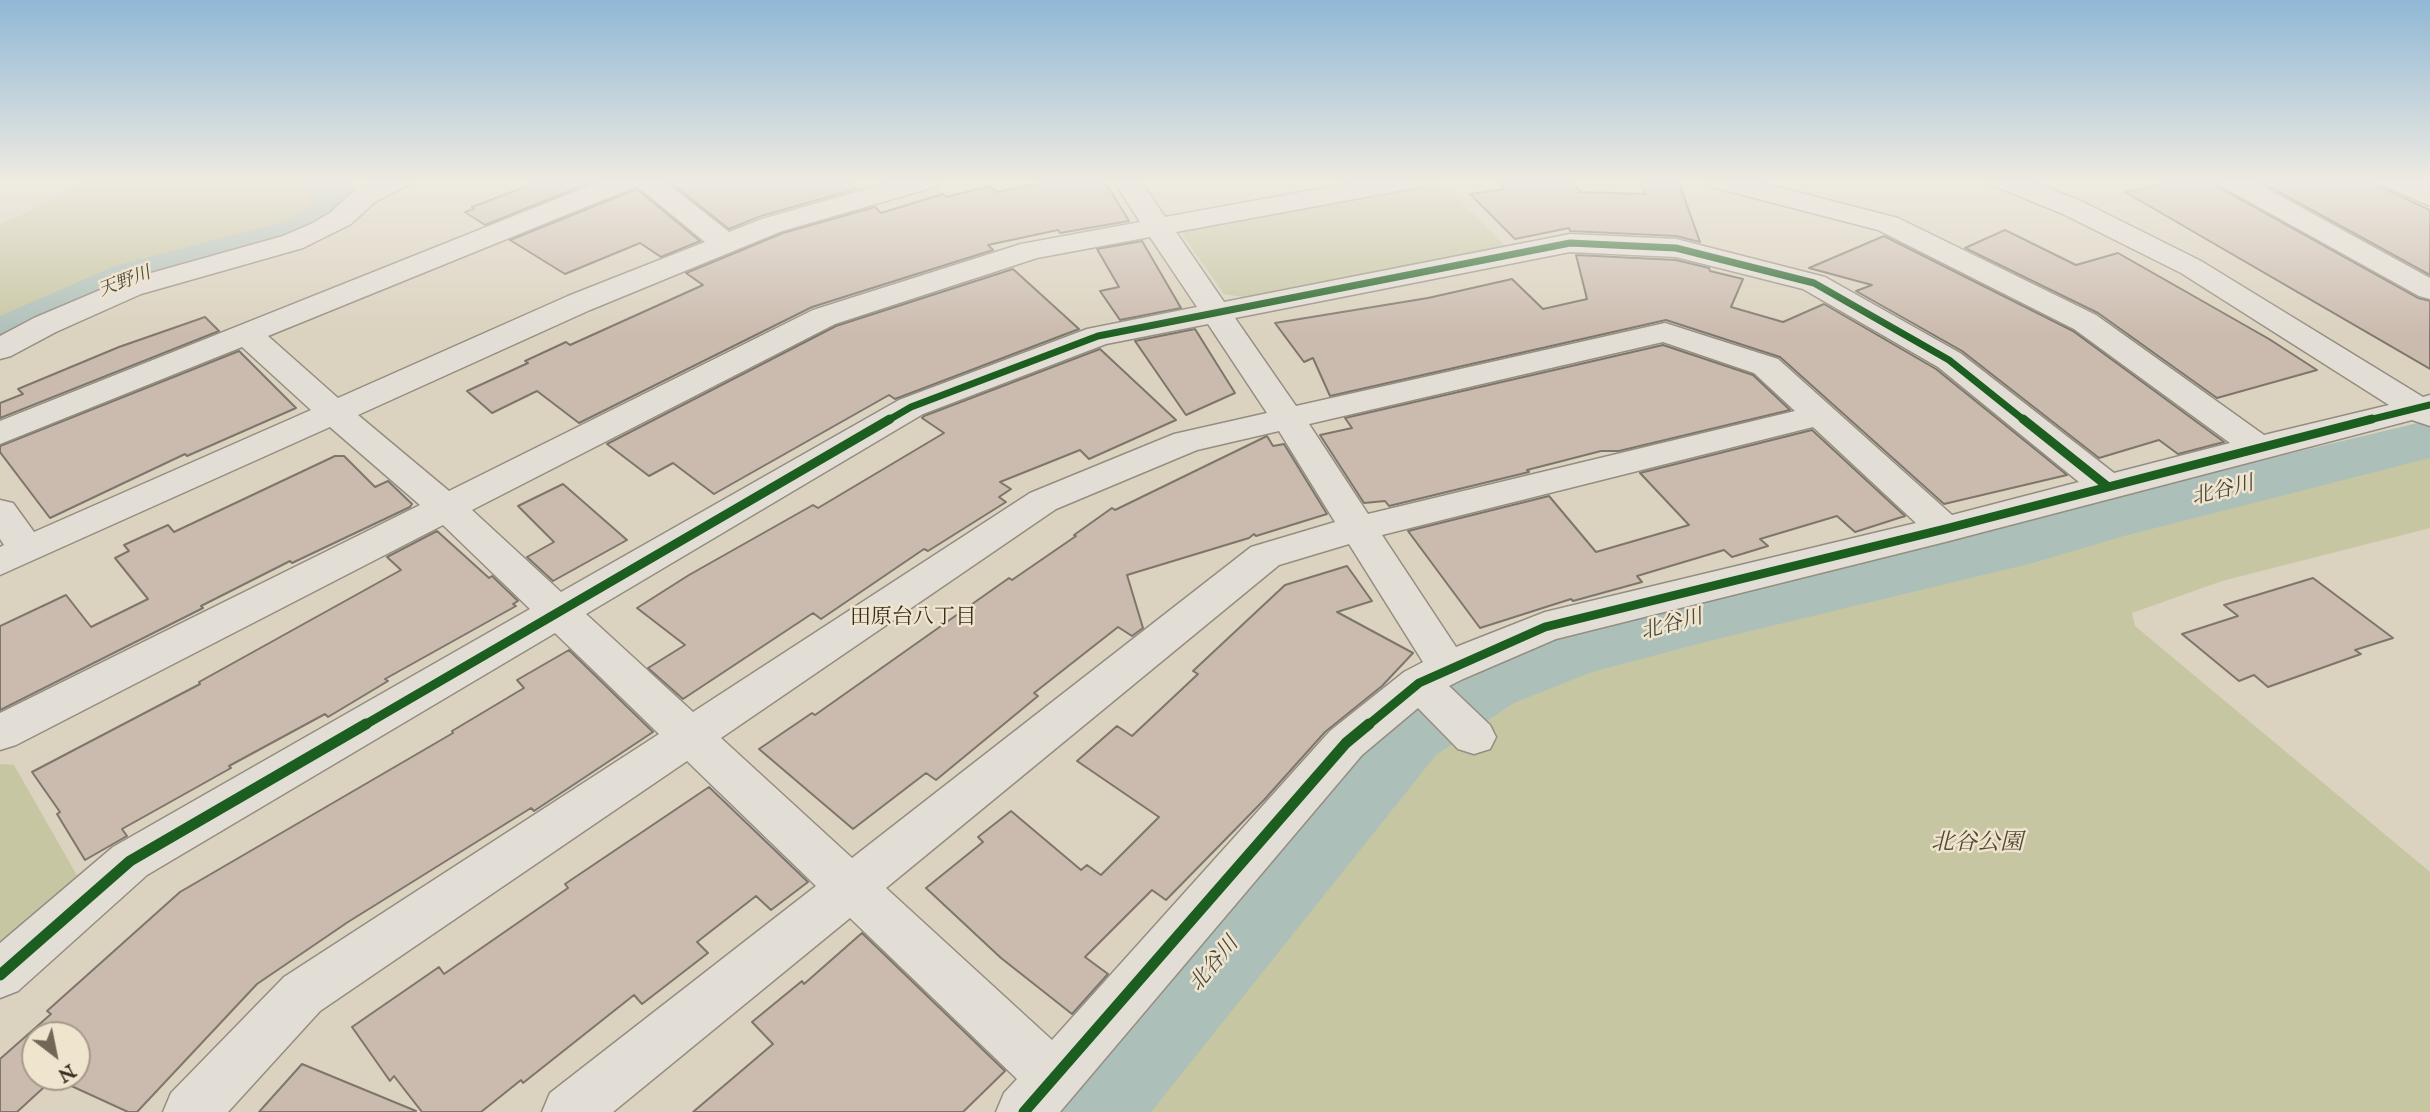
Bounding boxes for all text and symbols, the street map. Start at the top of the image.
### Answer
water label: 天野川 [96,263,154,303]
water label: 北谷川 [2189,472,2257,512]
district label: 田原台八丁目 [850,606,976,632]
water label: 北谷川 [1638,606,1706,646]
park label: 北谷公園 [1931,830,2023,858]
water label: 北谷川 [1185,933,1245,997]
north arrow [21,1021,91,1091]
text: N [53,1058,79,1087]

